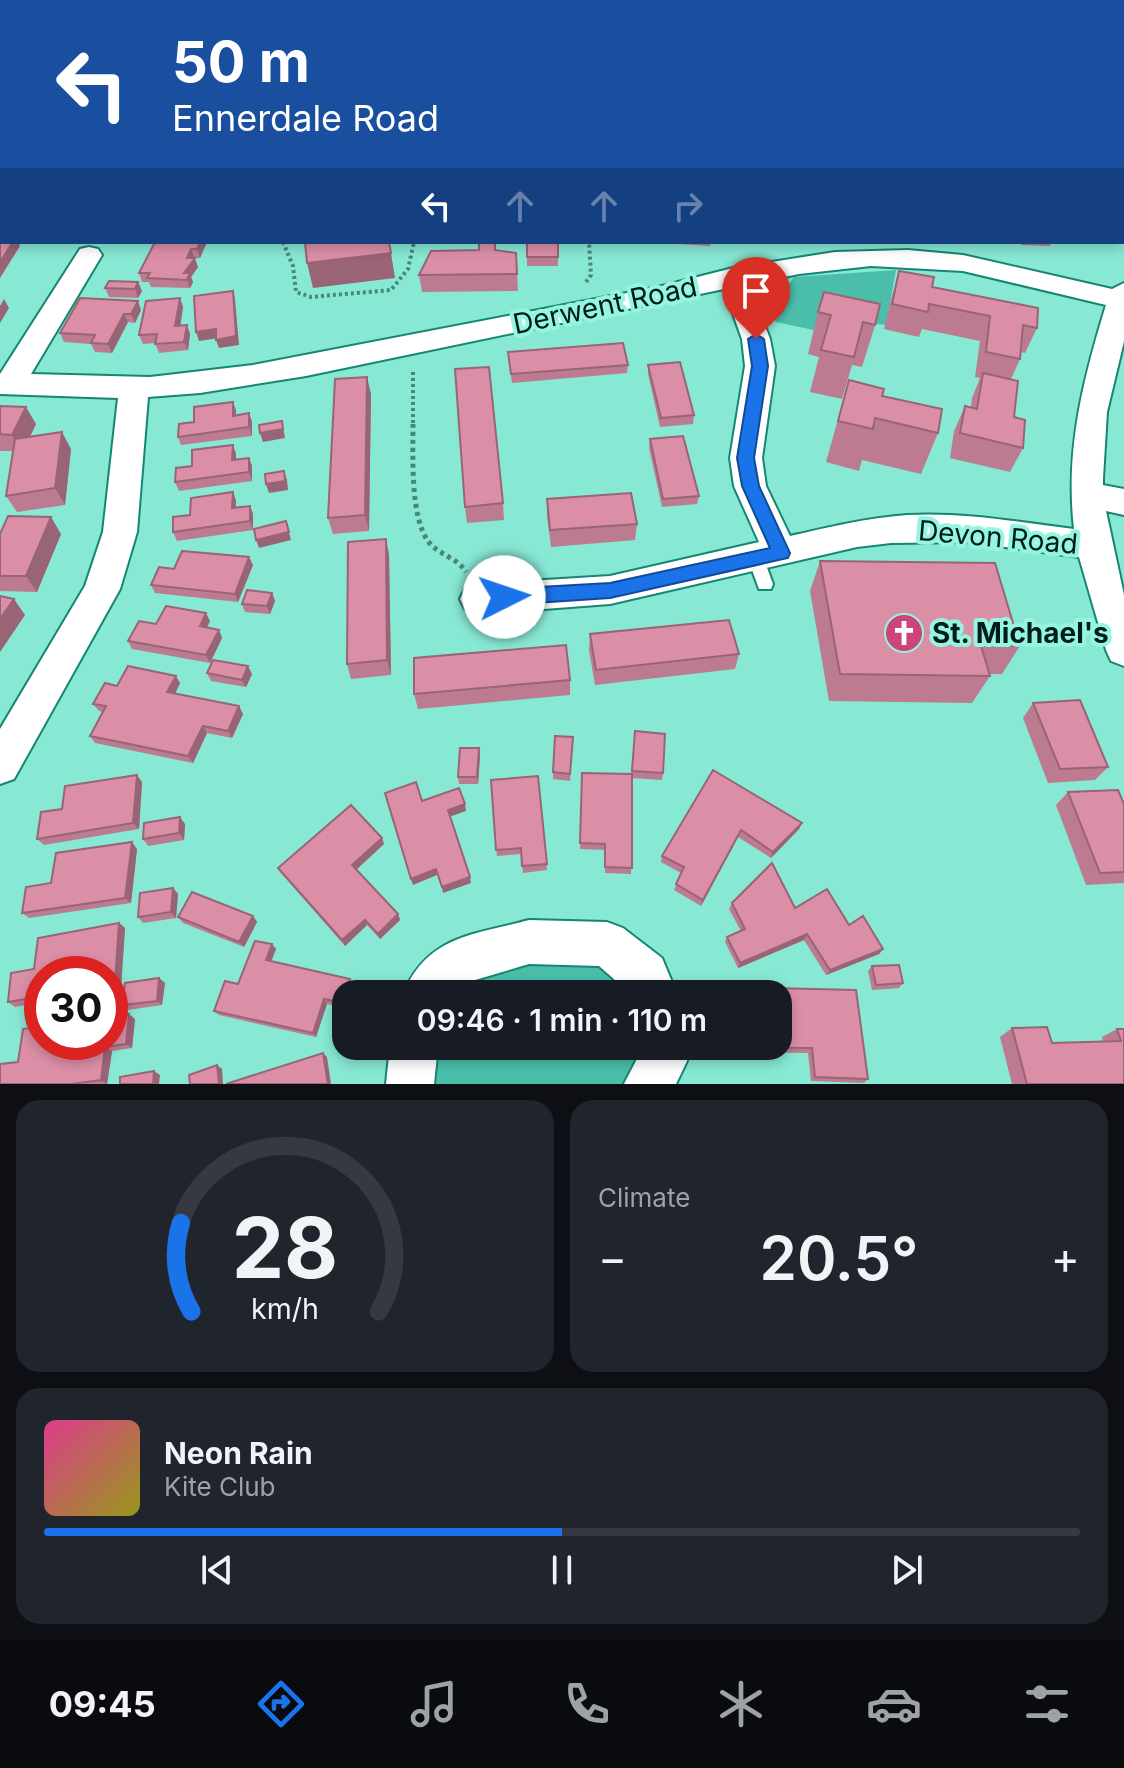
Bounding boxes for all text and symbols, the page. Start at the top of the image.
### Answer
text: 50 m [172,28,310,96]
icon: left [40,32,144,136]
text: Ennerdale Road [172,96,439,140]
icon: left [414,184,458,228]
icon: ahead [498,184,542,228]
icon: ahead [582,184,626,228]
icon: right [666,184,710,228]
pin [722,257,790,339]
street label: Derwent Road [510,269,700,341]
icon: arrive [734,269,778,313]
street label: Devon Road [917,513,1079,561]
position arrow [462,555,546,639]
church icon: St. Michael's [883,612,925,654]
place label: St. Michael's [932,616,1109,650]
speed limit sign: 30 [24,956,128,1060]
text: 09:46 · 1 min · 110 m [417,1002,707,1038]
text: Climate [598,1182,690,1213]
text: 28 [232,1197,338,1298]
text: 20.5° [760,1222,918,1294]
text: − [598,1231,627,1285]
text: + [1051,1231,1080,1285]
text: km/h [251,1291,319,1326]
text: Neon Rain [164,1435,313,1471]
text: Kite Club [164,1471,275,1502]
icon: previous [195,1548,239,1592]
icon: pause [540,1548,584,1592]
icon: next [885,1548,929,1592]
icon: directions [253,1676,309,1732]
icon: music [406,1676,462,1732]
icon: phone [559,1676,615,1732]
icon: climate [713,1676,769,1732]
icon: car [866,1676,922,1732]
icon: filters [1019,1676,1075,1732]
text: 09:45 [49,1682,156,1726]

